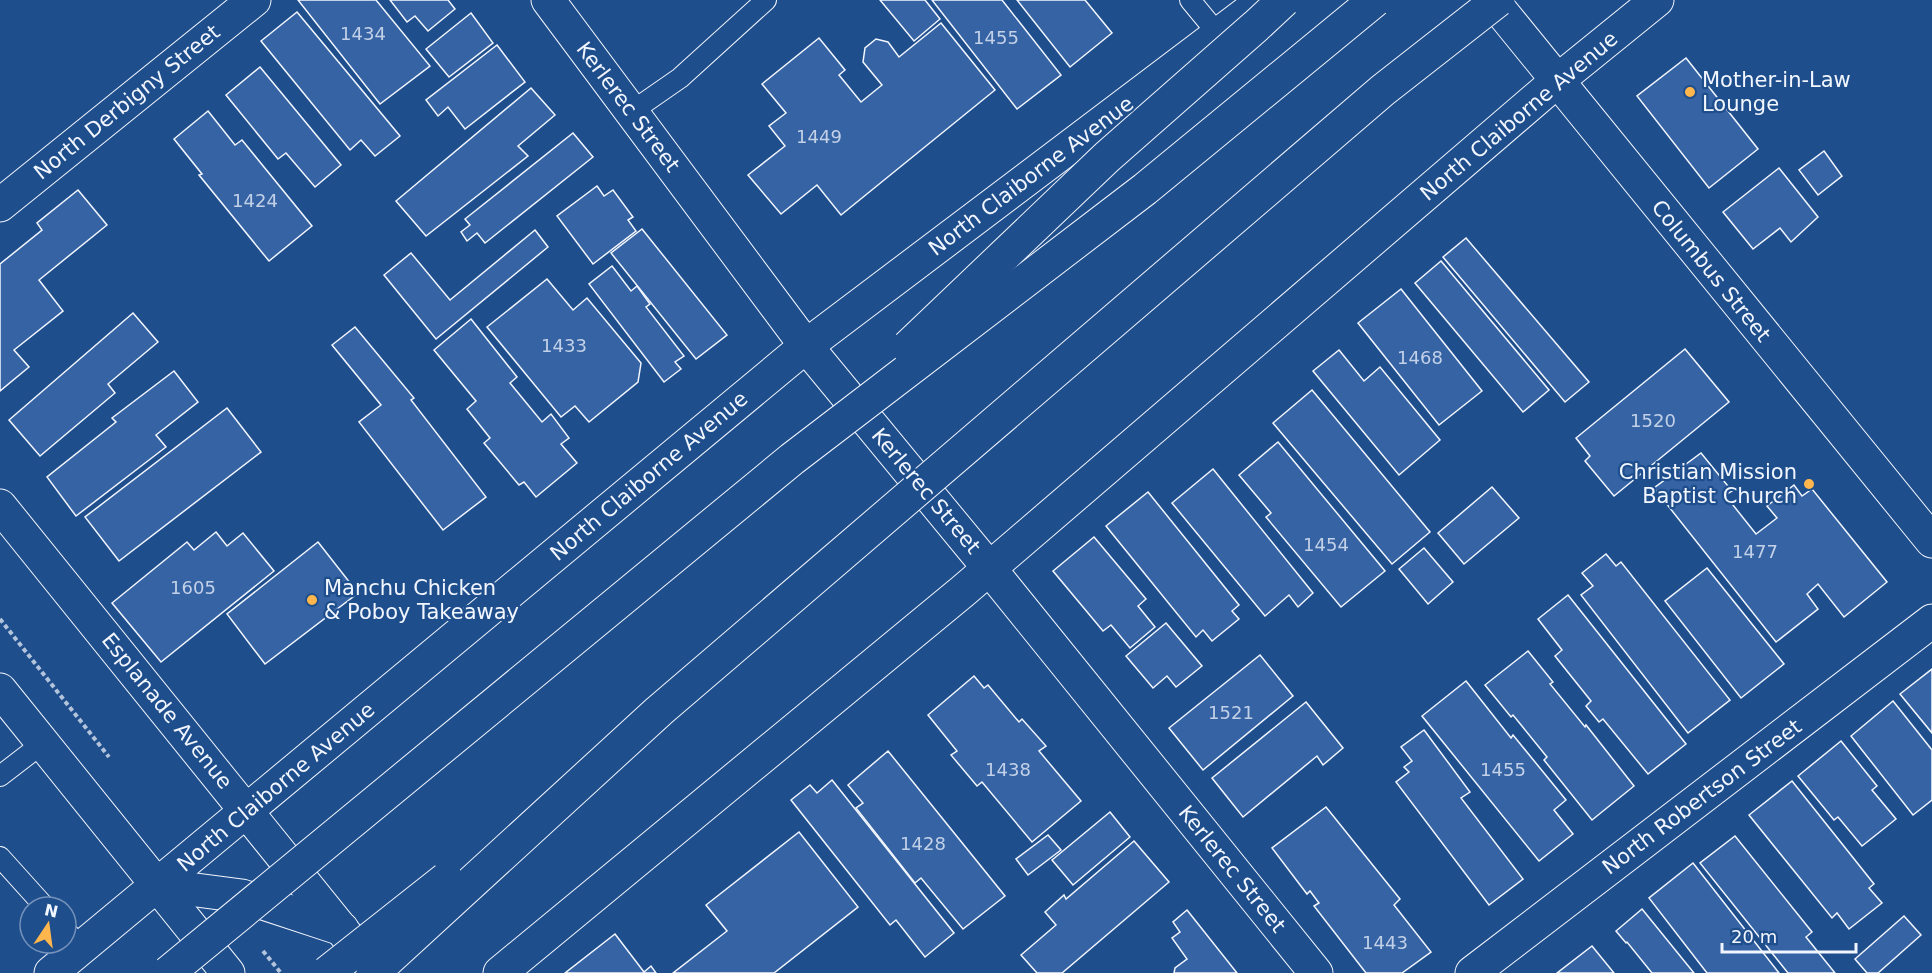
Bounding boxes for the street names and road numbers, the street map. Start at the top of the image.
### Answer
street label: North Derbigny Street [29,20,225,184]
street label: North Claiborne Avenue [1416,26,1622,206]
street label: Kerlerec Street [571,37,685,177]
street label: North Claiborne Avenue [924,91,1138,261]
street label: Columbus Street [1647,195,1775,347]
street label: North Claiborne Avenue [546,386,752,566]
street label: Kerlerec Street [867,423,985,559]
street label: Esplanade Avenue [97,628,237,794]
street label: North Claiborne Avenue [173,697,379,877]
street label: North Robertson Street [1598,714,1806,880]
street label: Kerlerec Street [1174,801,1290,937]

